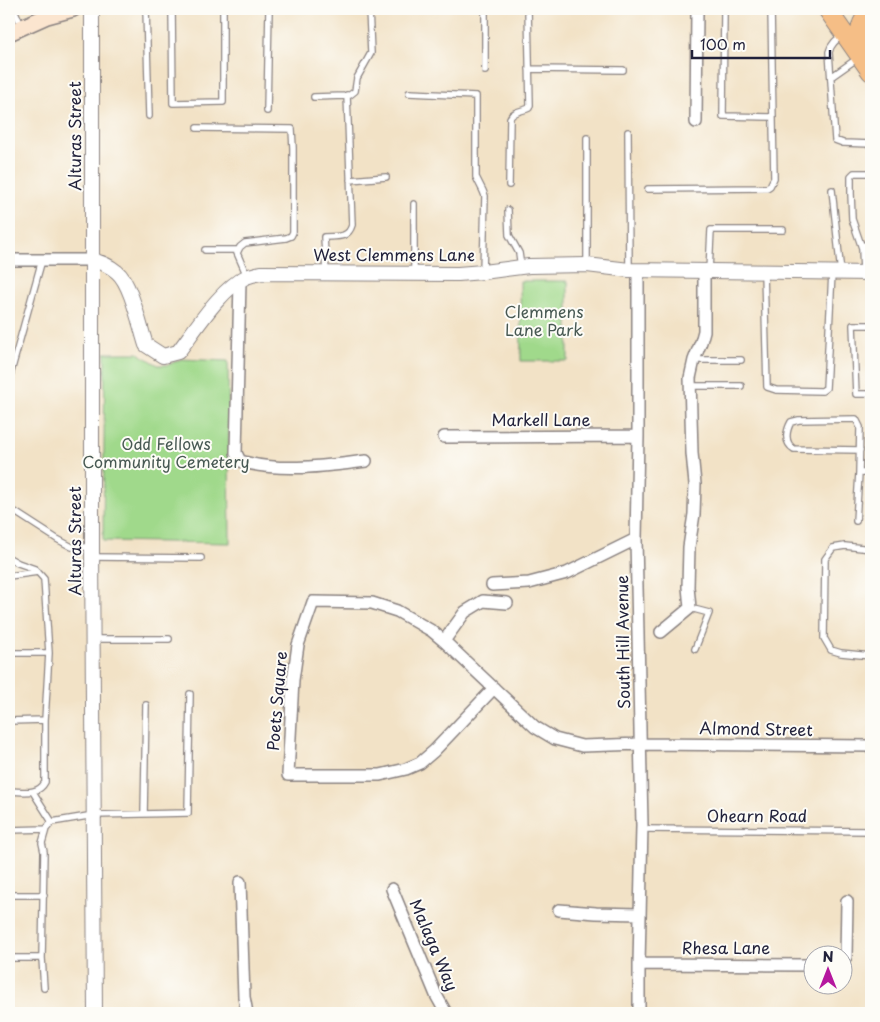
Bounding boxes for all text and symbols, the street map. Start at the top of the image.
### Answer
scale bar [692,28,830,60]
text: 100 m [700,32,746,55]
street label: Alturas Street [62,81,86,191]
street label: West Clemmens Lane [313,242,475,266]
park label: Clemmens Lane Park [505,299,583,341]
street label: Markell Lane [492,407,590,431]
park label: Odd Fellows Community Cemetery [82,431,250,473]
street label: Alturas Street [62,486,86,596]
street label: South Hill Avenue [609,575,635,709]
street label: Poets Square [260,650,292,752]
street label: Almond Street [699,715,813,741]
street label: Ohearn Road [707,803,807,827]
street label: Malaga Way [405,895,465,994]
street label: Rhesa Lane [682,935,770,959]
north arrow [802,944,852,994]
text: N [822,946,834,967]

